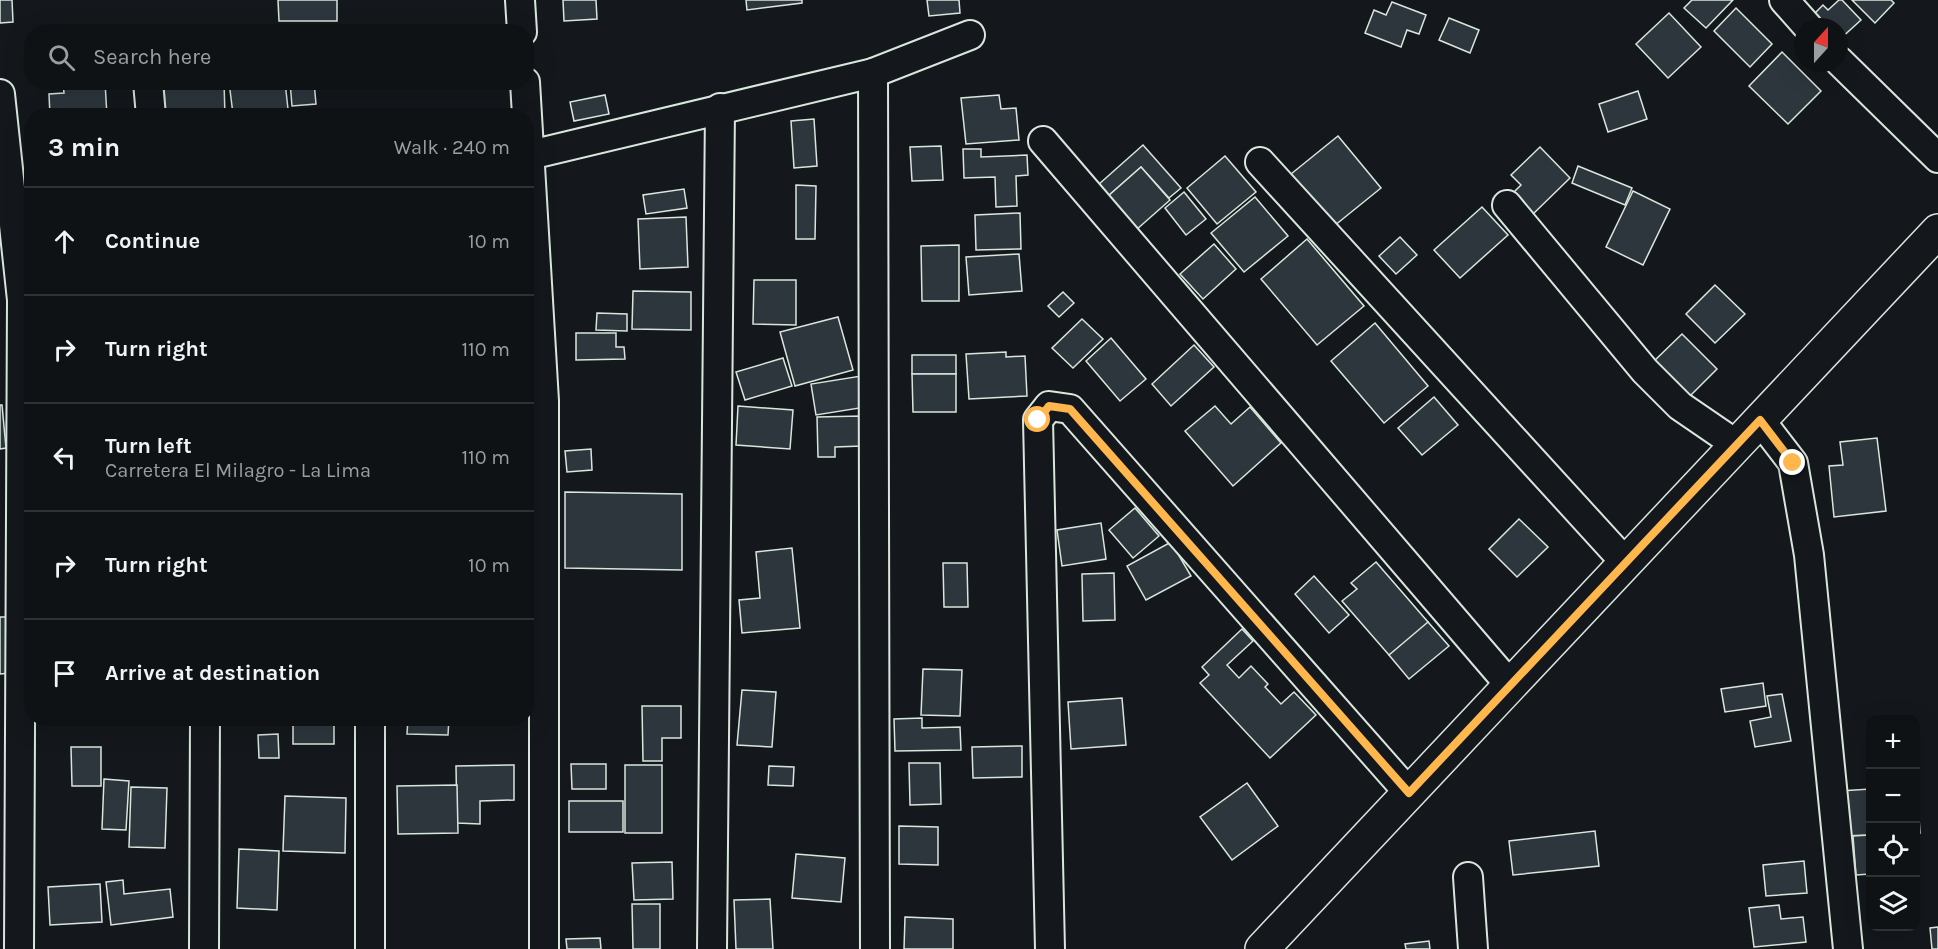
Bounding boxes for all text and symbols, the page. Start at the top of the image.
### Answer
north arrow [1794,18,1848,72]
search box [24,24,534,90]
icon: search [45,41,78,74]
text: Search here [93,44,211,70]
text: 3 min [48,132,120,163]
text: Walk · 240 m [394,136,510,159]
icon: ahead [48,225,81,258]
text: Continue [105,228,200,254]
text: 10 m [468,230,510,253]
icon: right [48,333,81,366]
text: Turn right [105,336,208,362]
text: 110 m [461,338,510,361]
route start [1024,406,1050,432]
text: Turn left [105,433,192,459]
icon: left [48,441,81,474]
text: 110 m [461,446,510,469]
route end [1779,449,1805,475]
text: Carretera El Milagro - La Lima [105,459,371,482]
icon: right [48,549,81,582]
text: Turn right [105,552,208,578]
text: 10 m [468,554,510,577]
icon: arrive [48,657,81,690]
text: Arrive at destination [105,660,320,686]
map controls [1866,715,1920,931]
button: + [1866,715,1920,769]
button: − [1866,769,1920,823]
button: locate [1866,823,1920,877]
button: layers [1866,877,1920,931]

